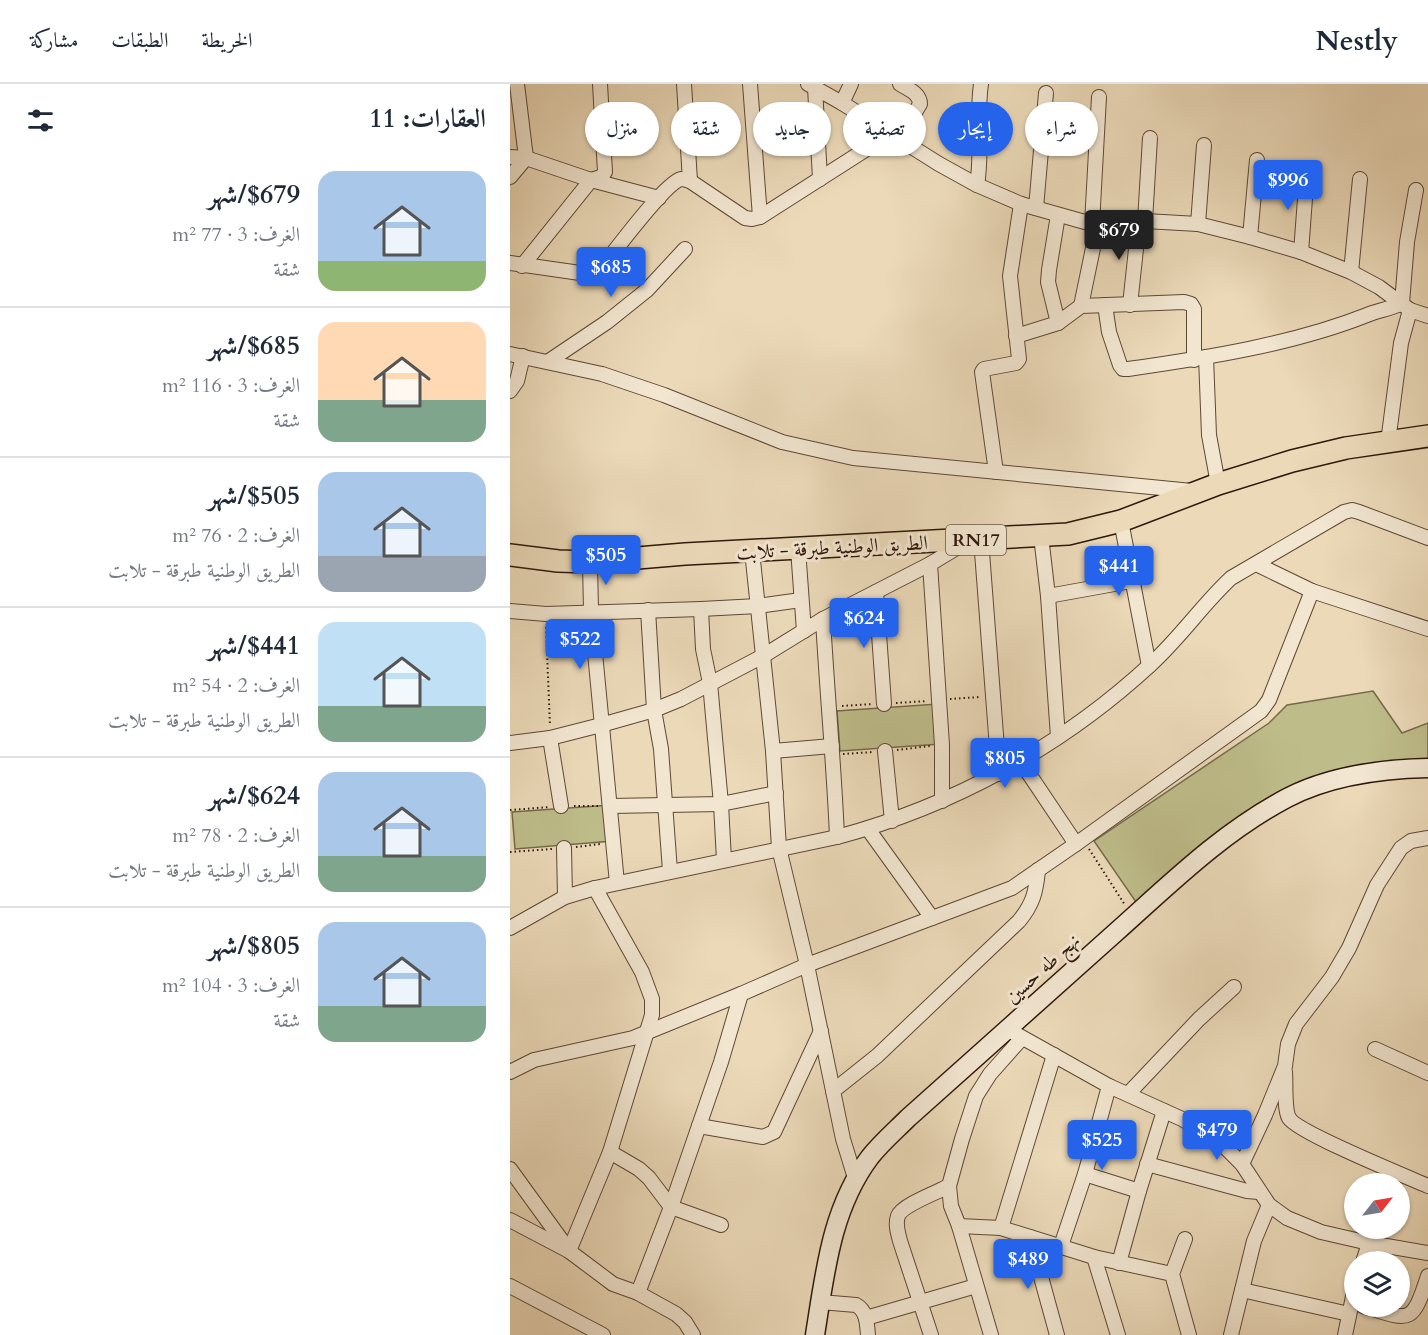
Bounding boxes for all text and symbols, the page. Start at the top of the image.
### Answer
text: Nestly [1316,22,1398,60]
text: مشاركة [30,26,78,55]
text: الطبقات [111,26,168,55]
text: الخريطة [201,26,253,55]
text: العقارات: 11 [369,101,486,136]
chip: منزل [585,102,659,156]
chip: شقة [671,102,741,156]
chip: جديد [753,102,831,156]
chip: تصفية [843,102,926,156]
chip: إيجار [938,102,1013,156]
chip: شراء [1025,102,1098,156]
icon: filters [24,104,57,137]
pin: $996 [1252,160,1324,211]
text: $996 [1268,166,1308,193]
text: $679/شهر [208,177,300,212]
icon: home [366,195,438,267]
pin: $679 [1083,210,1155,261]
text: $679 [1099,216,1139,243]
text: الغرف: 3 · 77 m² [172,221,300,248]
pin: $685 [575,247,647,298]
text: $685 [591,253,631,280]
text: شقة [274,256,300,283]
text: $685/شهر [208,328,300,363]
icon: home [366,346,438,418]
text: الغرف: 3 · 116 m² [162,372,300,399]
text: شقة [274,407,300,434]
text: $505/شهر [208,478,300,513]
icon: home [366,496,438,568]
text: الغرف: 2 · 76 m² [172,522,300,549]
road number: RN17 [946,525,1006,555]
street label: الطريق الوطنية طبرقة - تلابت [736,529,928,566]
pin: $505 [570,535,642,586]
text: $505 [586,541,626,568]
pin: $441 [1083,546,1155,597]
text: $441 [1099,552,1139,579]
text: الطريق الوطنية طبرقة - تلابت [108,557,300,584]
pin: $624 [828,598,900,649]
text: $624 [844,604,884,631]
pin: $522 [544,619,616,670]
text: $522 [560,625,600,652]
text: $441/شهر [208,628,300,663]
icon: home [366,646,438,718]
text: الغرف: 2 · 54 m² [172,672,300,699]
text: الطريق الوطنية طبرقة - تلابت [108,707,300,734]
pin: $805 [969,738,1041,789]
text: $805 [985,744,1025,771]
text: $624/شهر [208,778,300,813]
icon: home [366,796,438,868]
text: الغرف: 2 · 78 m² [172,822,300,849]
text: الطريق الوطنية طبرقة - تلابت [108,857,300,884]
street label: نهج طه حسين [999,927,1089,1012]
text: $805/شهر [208,928,300,963]
icon: home [366,946,438,1018]
text: الغرف: 3 · 104 m² [162,972,300,999]
text: شقة [274,1007,300,1034]
pin: $479 [1181,1110,1253,1161]
text: $479 [1197,1116,1237,1143]
pin: $525 [1066,1120,1138,1171]
text: $525 [1082,1126,1122,1153]
north arrow [1344,1173,1410,1239]
map controls [1344,1173,1410,1317]
pin: $489 [992,1239,1064,1290]
text: $489 [1008,1245,1048,1272]
button: layers [1344,1251,1410,1317]

